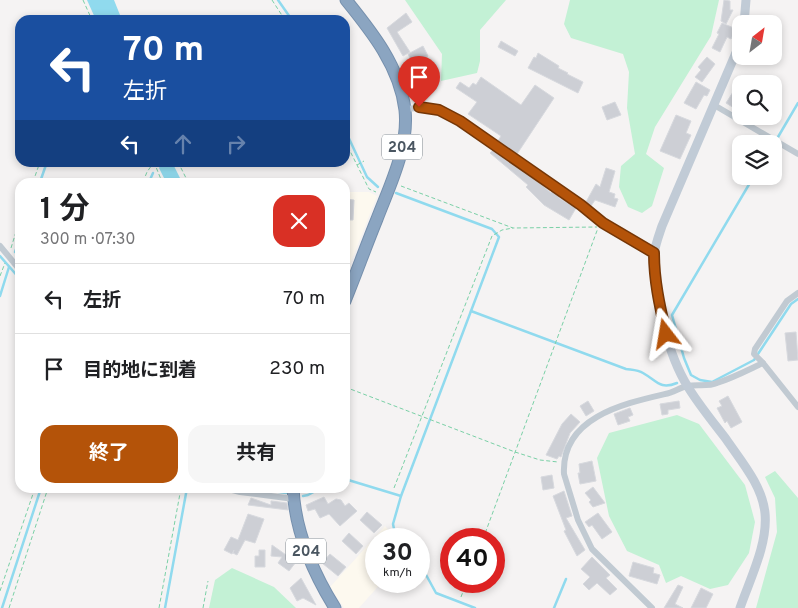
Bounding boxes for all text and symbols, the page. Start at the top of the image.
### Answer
north arrow [732,15,782,65]
map controls [732,15,782,185]
text: 70 m [123,29,204,73]
icon: left [40,35,105,100]
pin [398,56,440,107]
icon: arrive [405,63,433,91]
button: search [732,75,782,125]
text: 左折 [123,79,167,106]
icon: left [116,130,144,158]
icon: ahead [169,130,197,158]
icon: right [222,130,250,158]
road number: 204 [382,134,422,160]
button: layers [732,135,782,185]
text: 1 分 [40,192,90,229]
button: close [273,195,325,247]
text: 300 m · 07:30 [40,230,136,250]
icon: left [40,285,68,313]
text: 70 m [283,287,325,311]
text: 左折 [83,289,121,313]
position arrow [639,307,691,359]
icon: arrive [40,355,68,383]
text: 230 m [269,357,325,381]
text: 目的地に到着 [83,359,197,383]
button: 終了 [40,425,178,483]
button: 共有 [188,425,325,483]
speed limit sign: 40 [440,528,505,593]
road number: 204 [286,538,326,564]
text: 30 [382,538,413,570]
text: km/h [383,565,412,581]

